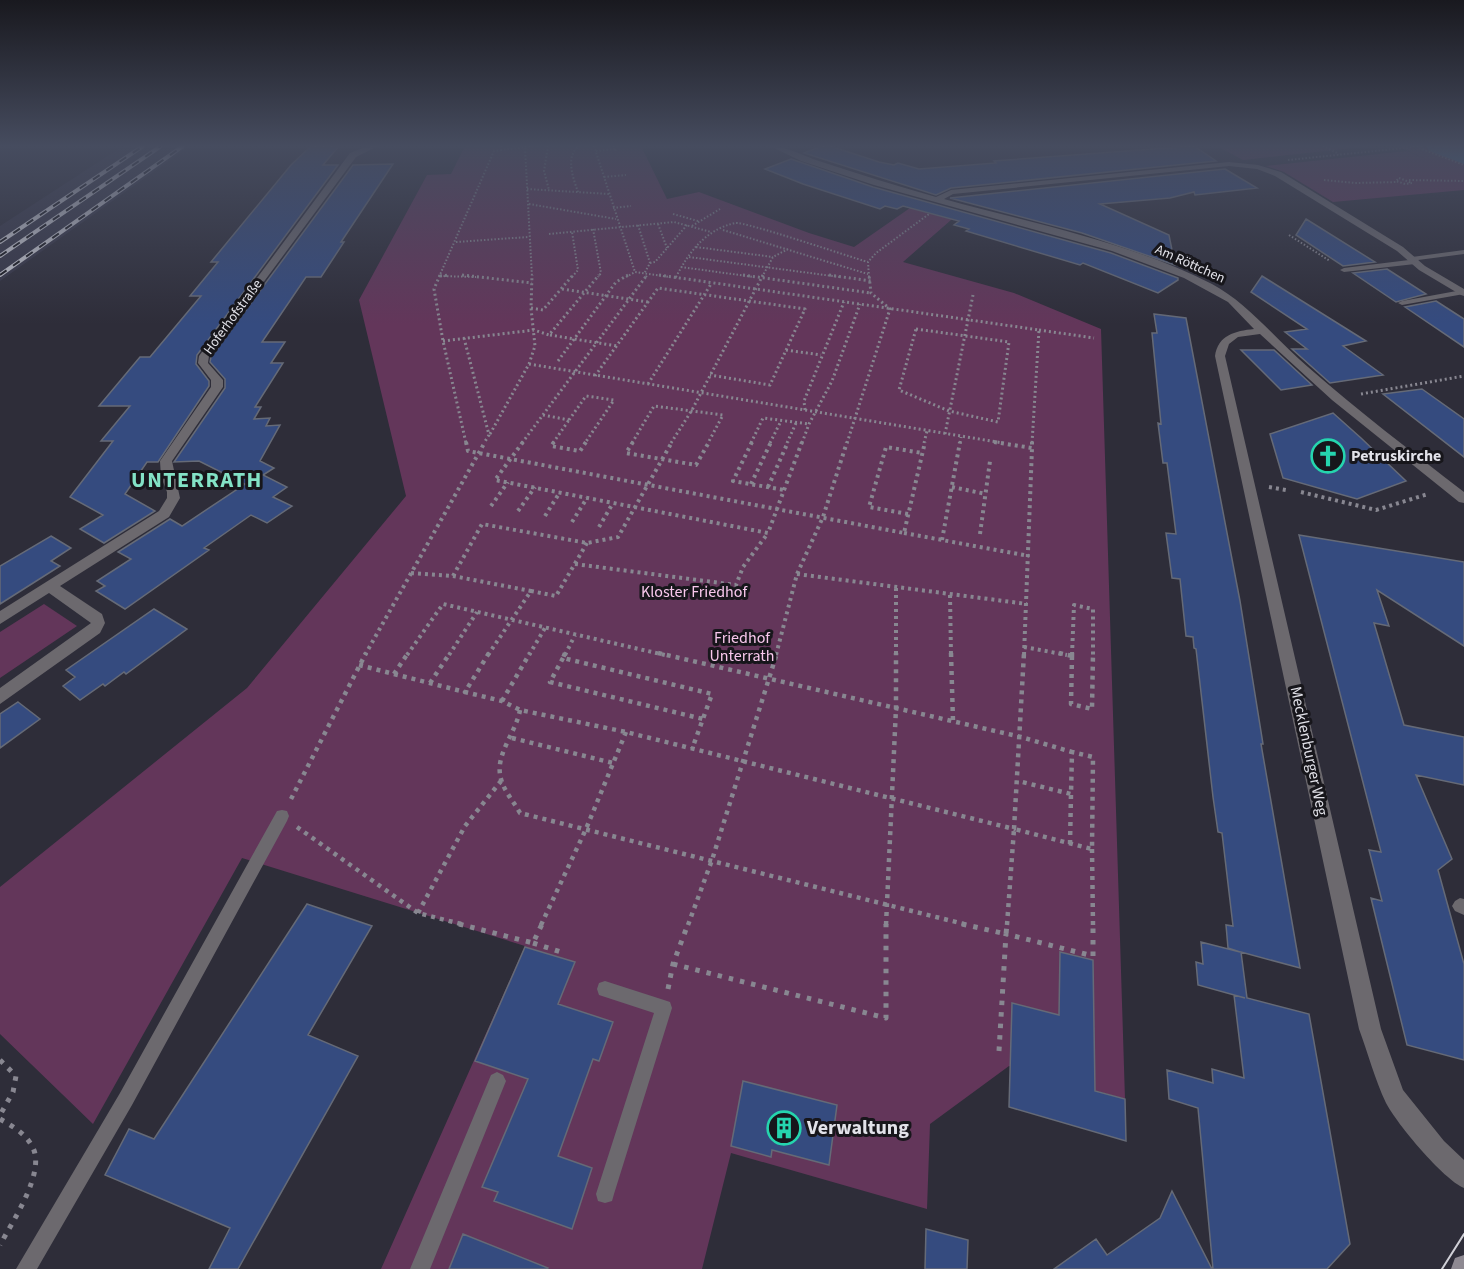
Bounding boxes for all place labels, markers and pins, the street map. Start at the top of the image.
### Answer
church icon: Petruskirche [1310,438,1346,474]
place label: Petruskirche [1351,445,1441,467]
building icon: Verwaltung [766,1110,802,1146]
place label: Verwaltung [806,1114,909,1142]

